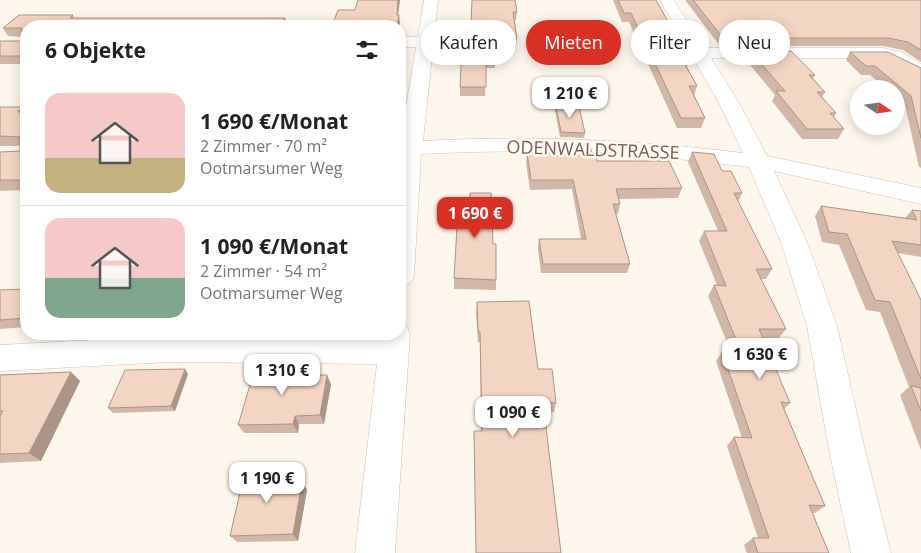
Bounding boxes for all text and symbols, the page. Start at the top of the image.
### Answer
chip: Kaufen [421,20,516,65]
chip: Mieten [526,20,621,65]
chip: Filter [631,20,709,65]
chip: Neu [719,20,790,65]
text: 6 Objekte [45,36,146,64]
icon: filters [353,36,381,64]
pin: 1 210 € [524,76,616,119]
north arrow [850,80,905,135]
map controls [850,80,905,135]
text: 1 210 € [543,82,597,104]
text: 1 690 €/Monat [200,107,348,135]
icon: home [85,113,145,173]
street label: ODENWALDSTRASSE [506,134,680,164]
text: 2 Zimmer · 70 m² [200,135,327,157]
text: Ootmarsumer Weg [200,157,342,179]
pin: 1 690 € [429,196,521,239]
text: 1 690 € [448,202,502,224]
text: 1 090 €/Monat [200,232,348,260]
icon: home [85,238,145,298]
text: 2 Zimmer · 54 m² [200,260,327,282]
text: Ootmarsumer Weg [200,282,342,304]
pin: 1 630 € [714,338,806,380]
text: 1 630 € [733,343,787,365]
pin: 1 310 € [236,354,328,396]
text: 1 310 € [255,359,309,381]
pin: 1 090 € [467,396,559,438]
text: 1 090 € [486,401,540,423]
pin: 1 190 € [221,462,313,504]
text: 1 190 € [240,467,294,489]

